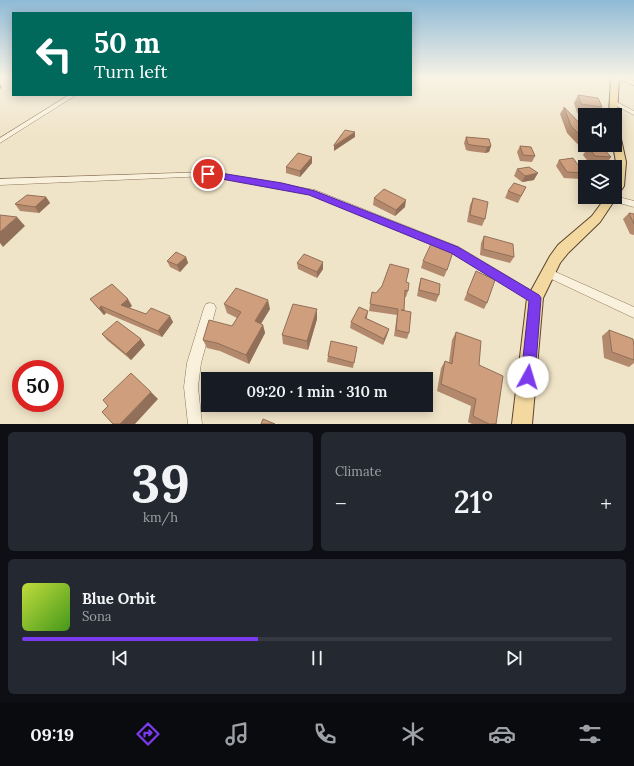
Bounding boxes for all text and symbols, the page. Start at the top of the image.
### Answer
text: 50 m [94,25,160,61]
icon: left [28,28,80,80]
text: Turn left [94,60,167,83]
map controls [578,108,622,204]
button: sound [578,108,622,152]
pin [191,157,225,191]
button: layers [578,160,622,204]
icon: arrive [197,163,219,185]
position arrow [507,356,549,398]
speed limit sign: 50 [12,360,64,412]
text: 09:20 · 1 min · 310 m [246,382,388,401]
text: 39 [131,450,190,516]
text: Climate [335,463,382,480]
text: 21° [454,483,493,521]
text: − [335,489,347,517]
text: + [600,489,612,517]
text: km/h [143,509,178,526]
text: Blue Orbit [82,589,156,608]
text: Sona [82,608,112,625]
icon: previous [109,647,131,669]
icon: pause [306,647,328,669]
icon: next [503,647,525,669]
icon: directions [134,720,162,748]
icon: music [223,720,251,748]
icon: phone [311,720,339,748]
icon: climate [399,720,427,748]
icon: car [488,720,516,748]
icon: filters [576,720,604,748]
text: 09:19 [30,723,74,746]

